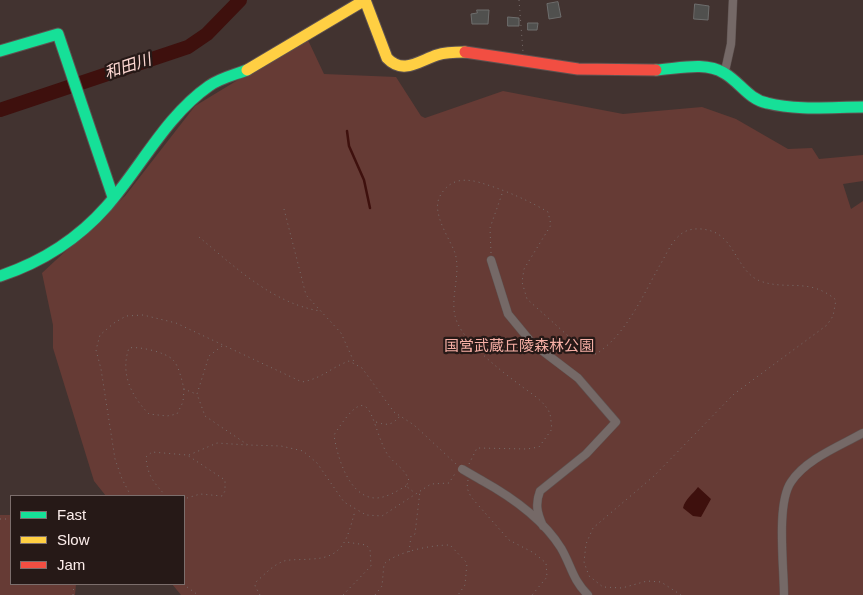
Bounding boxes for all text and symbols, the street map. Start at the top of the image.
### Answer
water label: 和田川 [102,50,154,84]
park label: 国営武蔵丘陵森林公園 [444,338,594,356]
legend [10,495,185,585]
text: Fast [57,506,86,523]
text: Slow [57,531,90,548]
text: Jam [57,556,85,573]

